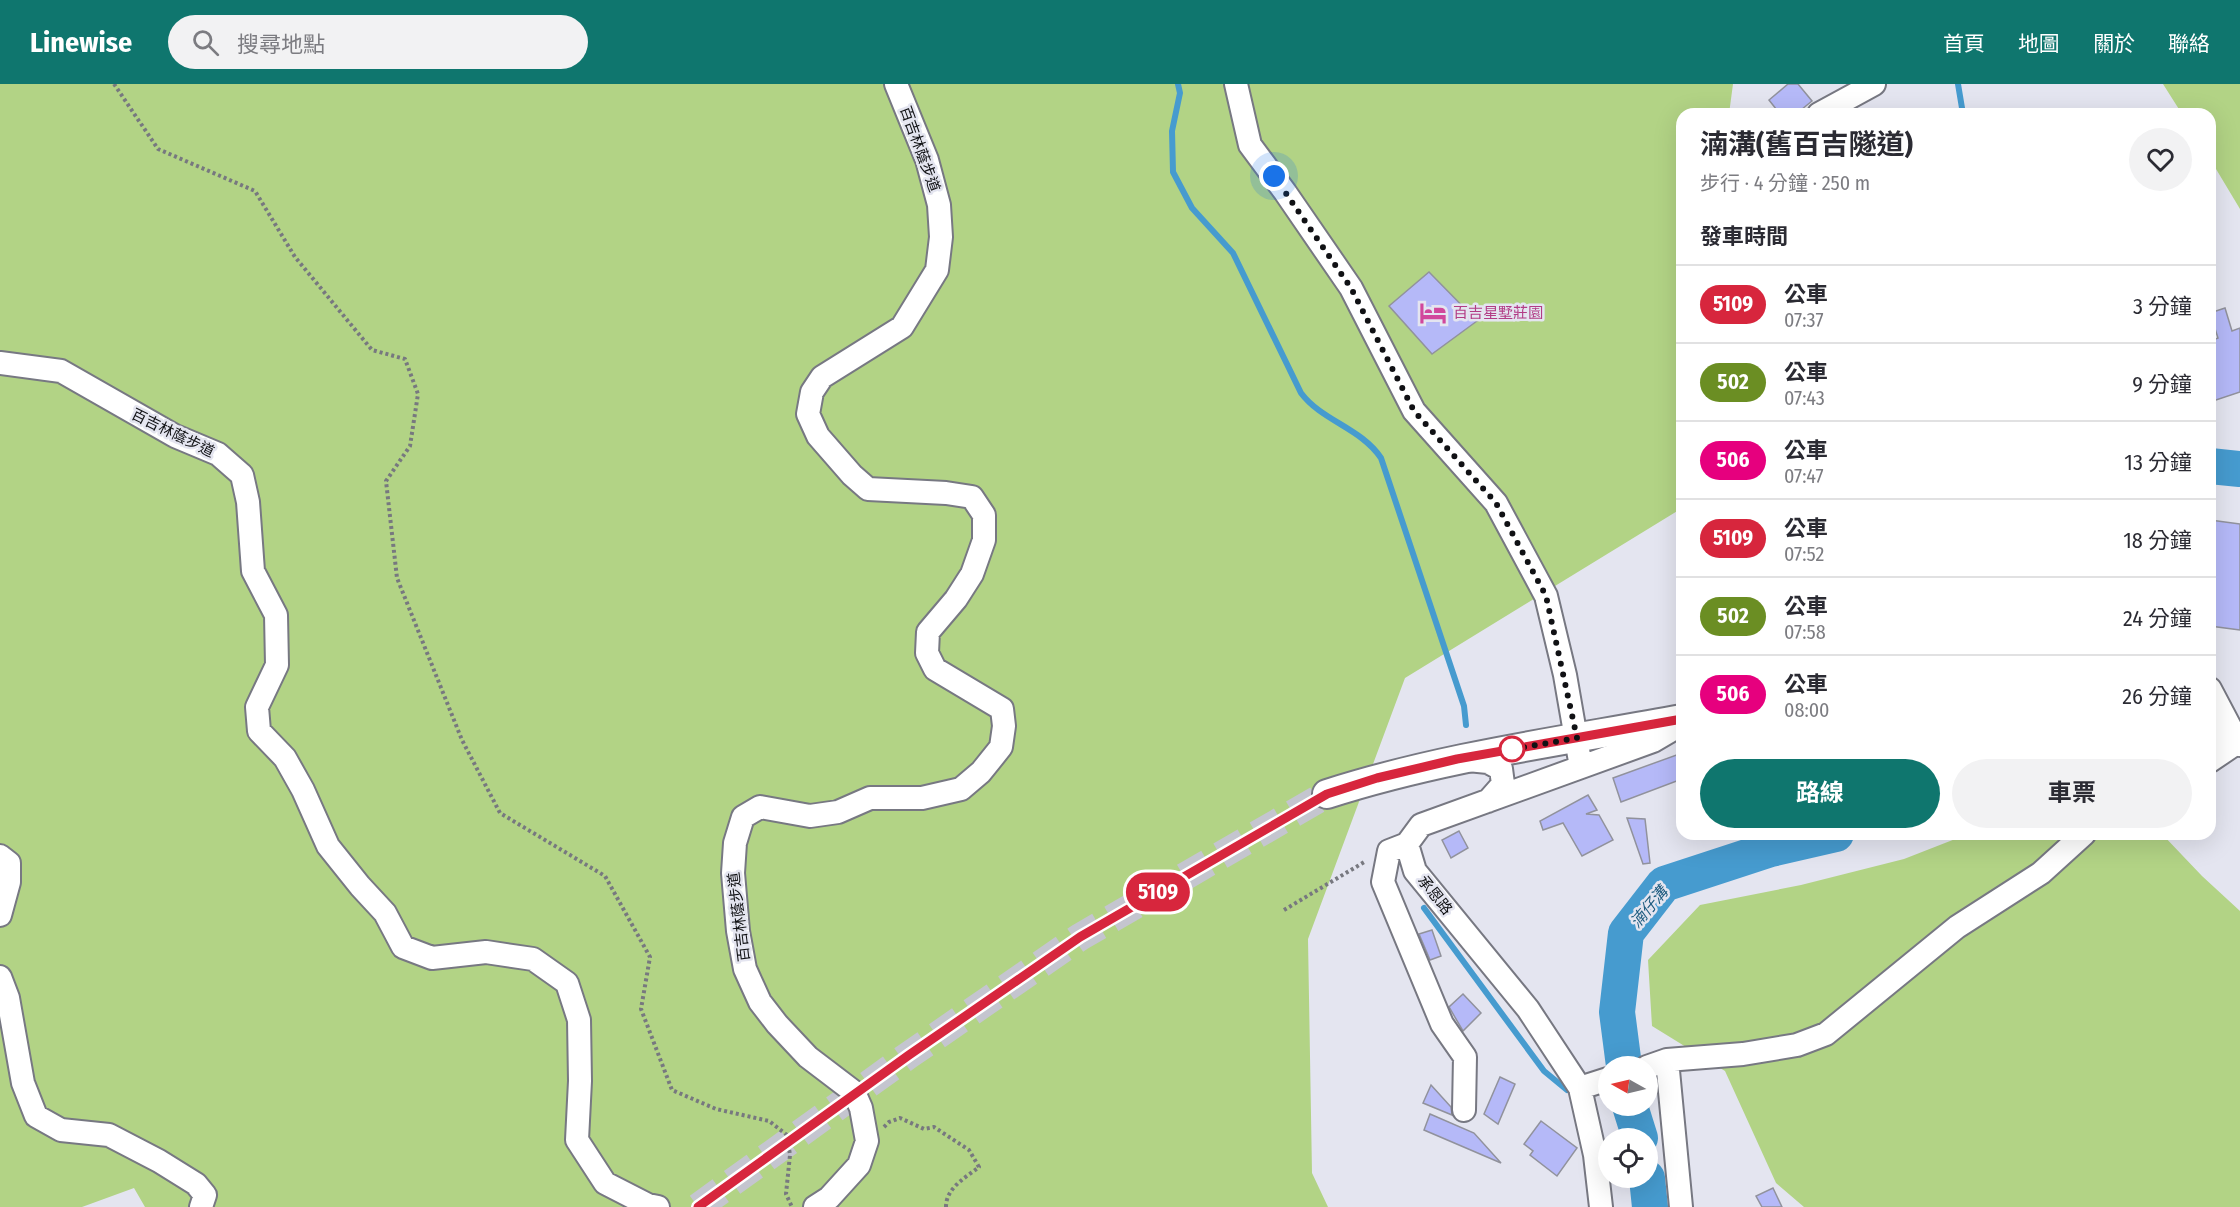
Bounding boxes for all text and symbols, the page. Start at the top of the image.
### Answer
search box [168,15,588,69]
text: Linewise [30,26,132,59]
icon: search [189,26,222,59]
text: 搜尋地點 [237,31,325,58]
text: 首頁 [1943,31,1985,57]
text: 地圖 [2018,31,2060,57]
text: 關於 [2093,31,2135,57]
text: 聯絡 [2168,31,2210,57]
street label: 百吉林蔭步道 [896,104,944,194]
text: 湳溝(舊百吉隧道) [1700,128,1913,161]
button: heart [2129,128,2192,191]
your location [1259,161,1289,191]
text: 步行 · 4 分鐘 · 250 m [1700,171,1870,195]
text: 發車時間 [1700,223,1788,250]
text: 公車 [1784,281,1828,308]
text: 5109 [1713,291,1753,317]
text: 3 分鐘 [2133,293,2192,320]
hotel icon: 百吉星墅莊園 [1418,298,1448,328]
place label: 百吉星墅莊園 [1453,304,1543,322]
text: 07:37 [1784,308,1824,332]
text: 公車 [1784,359,1828,386]
text: 502 [1717,369,1749,395]
text: 9 分鐘 [2132,371,2192,398]
text: 07:43 [1784,386,1825,410]
street label: 百吉林蔭步道 [129,405,217,461]
text: 公車 [1784,437,1828,464]
text: 506 [1717,447,1749,473]
text: 13 分鐘 [2124,449,2192,476]
text: 07:47 [1784,464,1824,488]
text: 公車 [1784,515,1828,542]
text: 5109 [1713,525,1753,551]
text: 18 分鐘 [2123,527,2192,554]
text: 07:52 [1784,542,1824,566]
text: 公車 [1784,593,1828,620]
text: 502 [1717,603,1749,629]
text: 24 分鐘 [2123,605,2192,632]
text: 07:58 [1784,620,1826,644]
text: 公車 [1784,671,1828,698]
text: 506 [1717,681,1749,707]
text: 26 分鐘 [2122,683,2192,710]
text: 08:00 [1784,698,1830,722]
unlabelled marker [1499,736,1525,762]
button: 路線 [1700,759,1940,828]
button: 車票 [1952,759,2192,828]
street label: 百吉林蔭步道 [725,871,753,963]
line badge: 5109 [1116,872,1200,912]
street label: 承恩路 [1414,872,1456,918]
text: 5109 [1138,879,1178,905]
water label: 湳仔溝 [1626,881,1673,931]
north arrow [1598,1056,1658,1116]
map controls [1598,1056,1658,1188]
button: locate [1598,1128,1658,1188]

